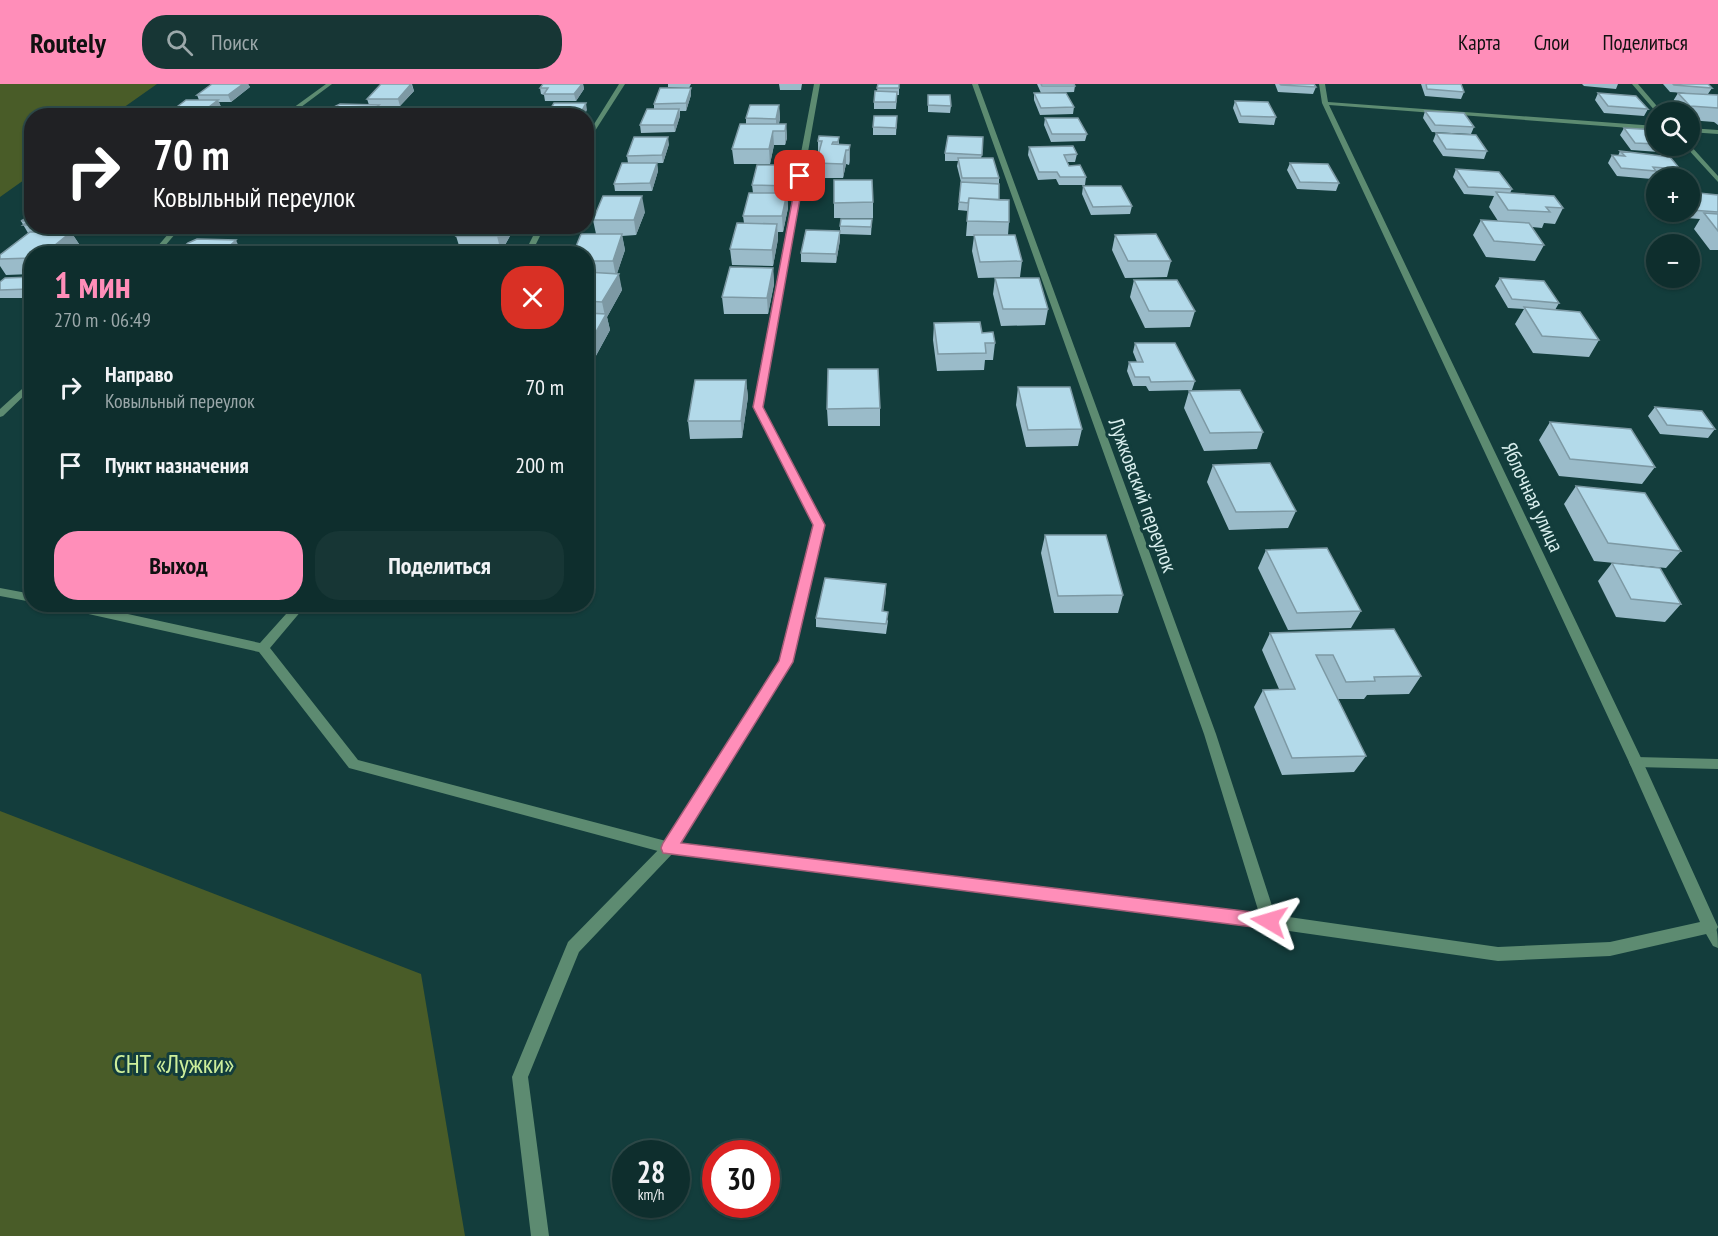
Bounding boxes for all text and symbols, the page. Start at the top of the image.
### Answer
search box [142,15,562,69]
text: Routely [30,24,106,61]
icon: search [163,26,196,59]
text: Поиск [211,28,258,56]
text: Карта [1458,29,1501,56]
text: Слои [1534,29,1569,56]
text: Поделиться [1602,29,1688,56]
map controls [1646,102,1700,288]
button: search [1646,102,1700,156]
text: 70 m [153,127,230,182]
icon: right [54,132,132,210]
pin [774,150,825,201]
icon: arrive [783,159,816,192]
button: + [1646,168,1700,222]
text: Ковыльный переулок [153,180,355,214]
button: − [1646,234,1700,288]
text: 1 мин [54,261,131,308]
button: close [501,266,564,329]
text: 270 m · 06:49 [54,307,151,333]
text: Направо [105,360,173,388]
icon: right [54,371,87,404]
text: 70 m [525,373,564,401]
text: Ковыльный переулок [105,388,255,414]
street label: Лужковский переулок [1102,413,1183,576]
street label: Яблочная улица [1496,438,1570,556]
icon: arrive [54,449,87,482]
text: Пункт назначения [105,451,249,479]
text: 200 m [515,451,564,479]
button: Выход [54,531,303,600]
button: Поделиться [315,531,564,600]
position arrow [1237,889,1301,953]
park label: СНТ «Лужки» [114,1047,234,1080]
speed limit sign: 30 [702,1140,780,1218]
text: 28 [637,1152,665,1191]
text: km/h [638,1185,664,1204]

